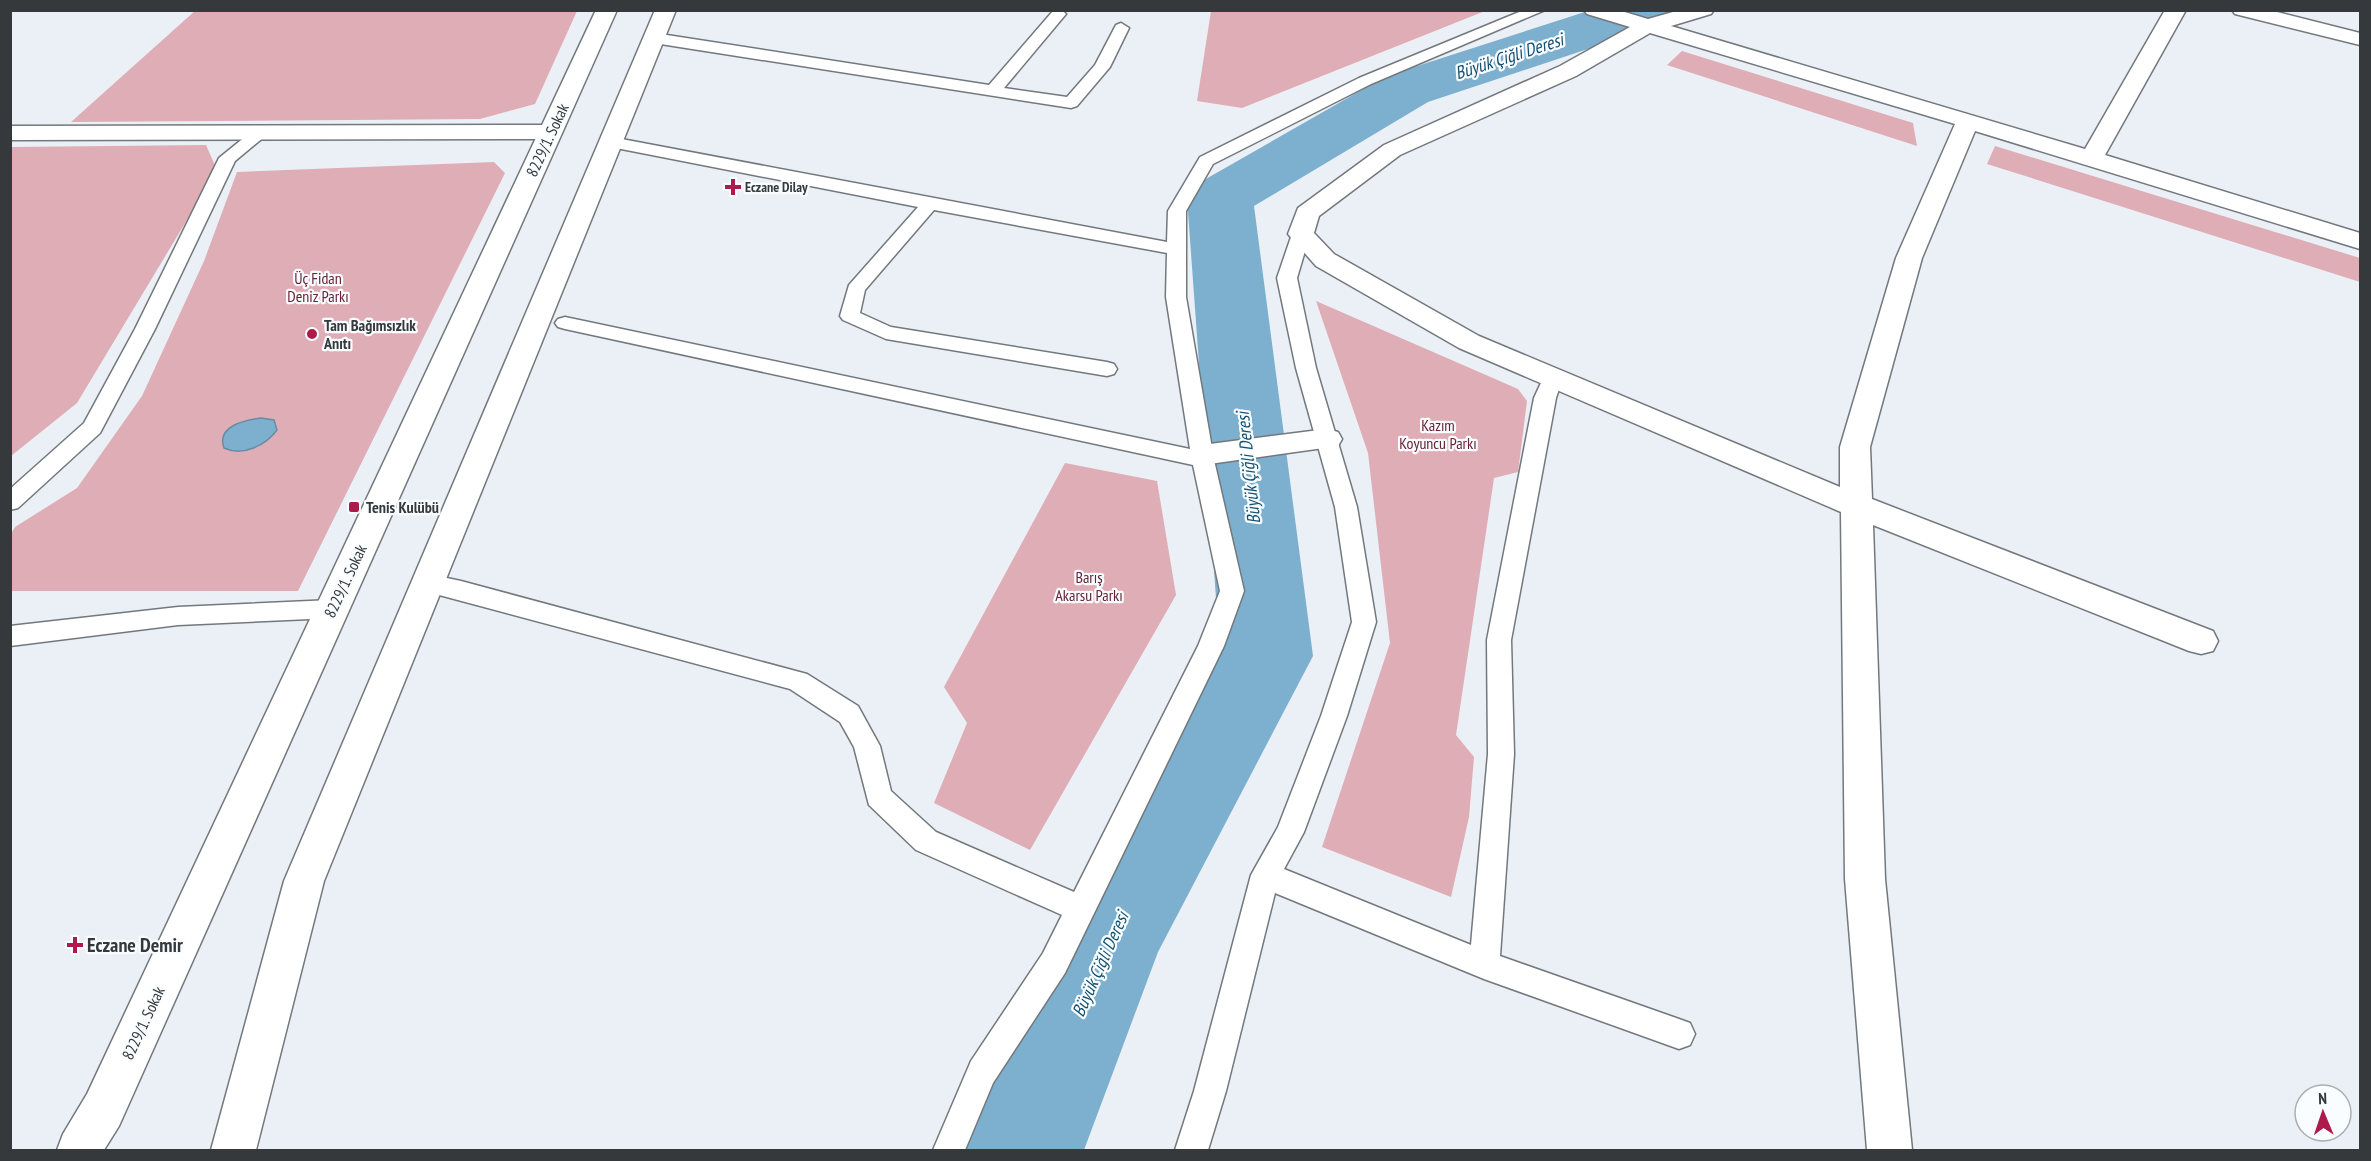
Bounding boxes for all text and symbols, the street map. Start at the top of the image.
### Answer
water label: Büyük Çiğli Deresi [1452,27,1568,84]
street label: 8229/1. Sokak [521,99,573,180]
place label: Eczane Dilay [745,178,808,196]
marker: Eczane Dilay [726,180,740,194]
park label: Üç Fidan Deniz Parkı [287,268,349,306]
place label: Tam Bağımsızlık Anıtı [323,315,416,353]
marker: Tam Bağımsızlık Anıtı [305,327,319,341]
water label: Büyük Çiğli Deresi [1230,409,1265,525]
park label: Kazım Koyuncu Parkı [1399,415,1477,453]
place label: Tenis Kulübü [366,497,439,517]
marker: Tenis Kulübü [347,500,361,514]
street label: 8229/1. Sokak [319,540,371,621]
park label: Barış Akarsu Parkı [1055,567,1123,605]
water label: Büyük Çiğli Deresi [1067,906,1134,1020]
place label: Eczane Demir [87,932,183,958]
marker: Eczane Demir [68,938,82,952]
street label: 8229/1. Sokak [117,982,169,1063]
north arrow [2293,1083,2353,1143]
text: N [2318,1088,2327,1108]

